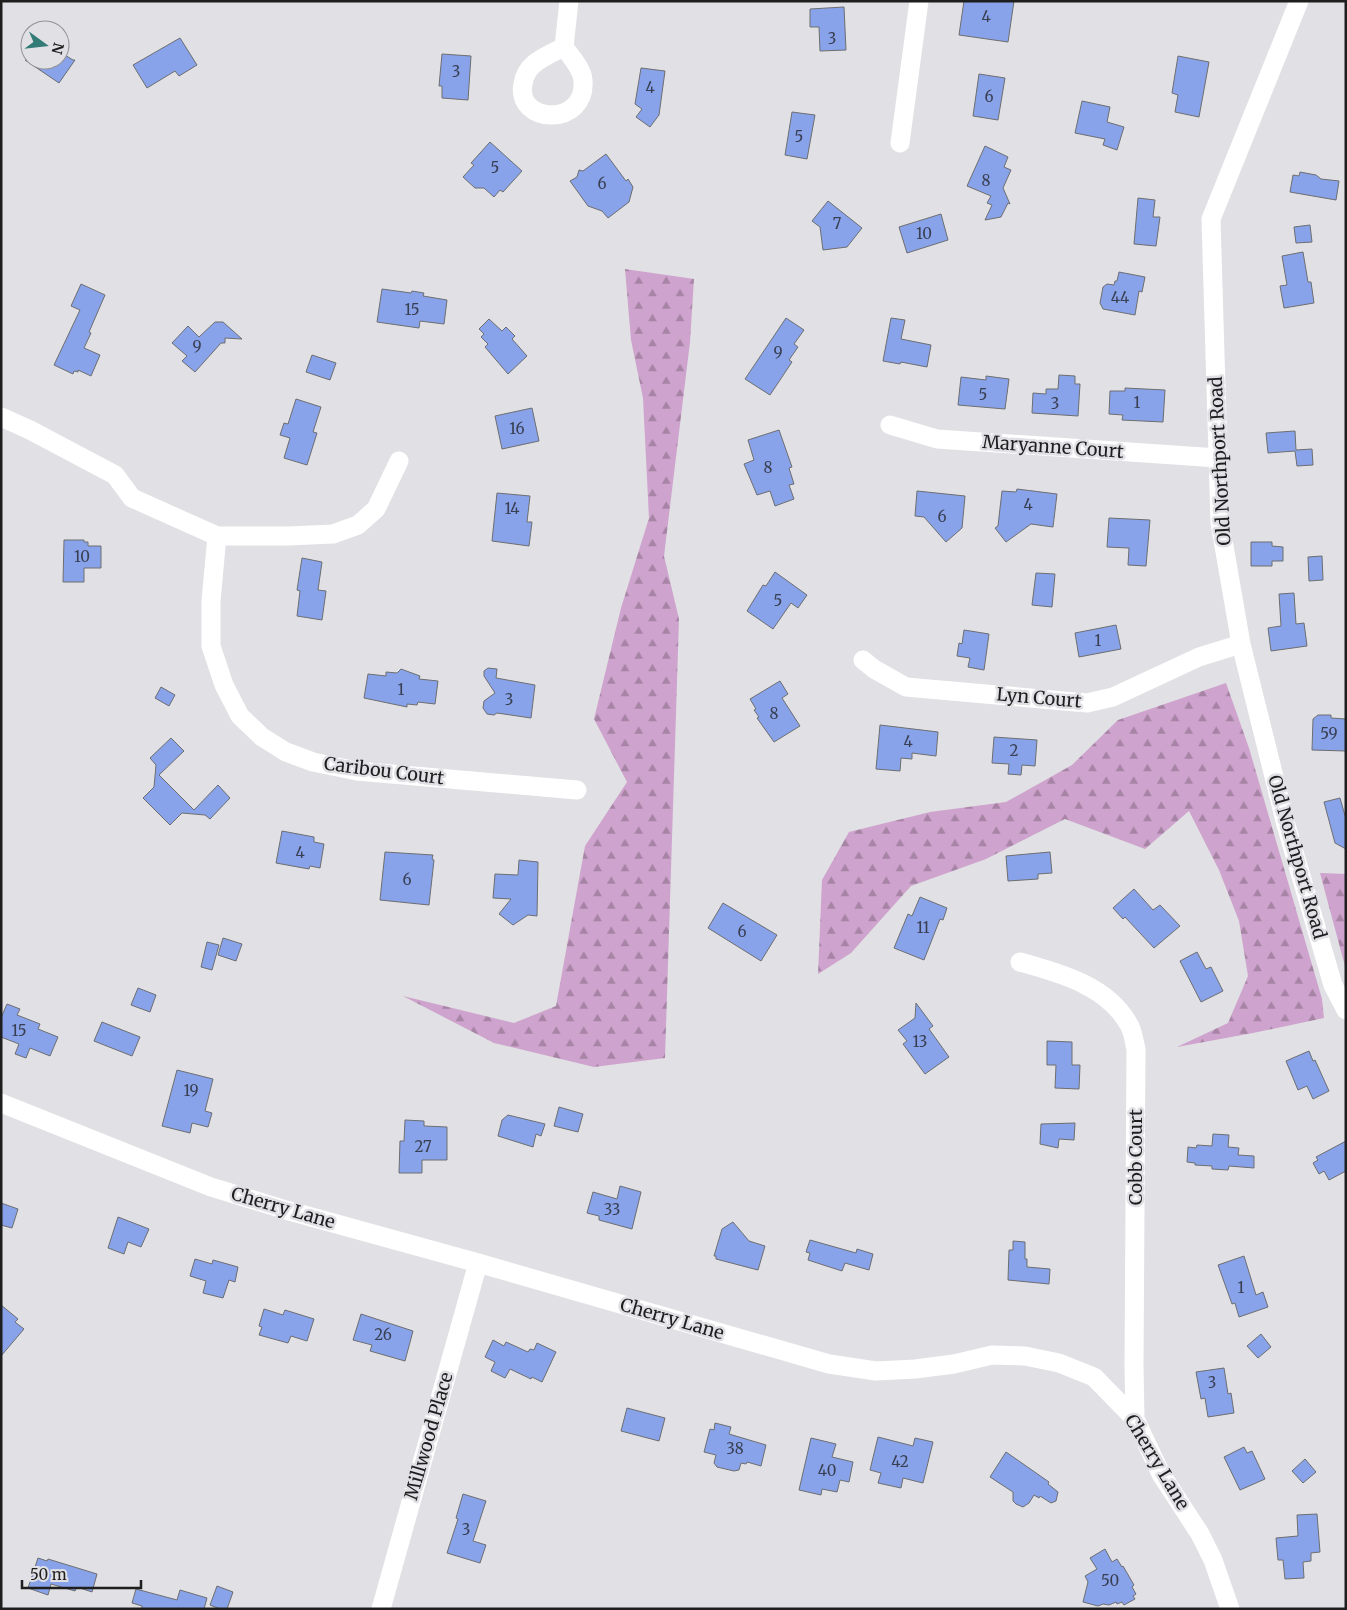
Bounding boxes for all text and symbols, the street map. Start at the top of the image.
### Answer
house number: 4 [981,7,991,26]
north arrow [20,20,70,70]
house number: 3 [828,29,836,48]
text: N [47,41,68,56]
house number: 3 [452,62,460,81]
house number: 4 [645,78,655,97]
house number: 6 [984,87,994,106]
house number: 5 [795,127,803,146]
house number: 5 [491,158,499,177]
house number: 8 [982,171,991,190]
house number: 6 [597,174,607,193]
house number: 7 [833,214,842,233]
house number: 10 [916,224,932,243]
house number: 44 [1111,288,1129,307]
house number: 15 [404,300,420,319]
house number: 9 [192,337,202,356]
house number: 9 [773,343,783,362]
street label: Old Northport Road [1204,376,1235,546]
house number: 5 [979,385,987,404]
house number: 1 [1134,393,1141,412]
house number: 3 [1051,394,1059,413]
house number: 16 [509,419,525,438]
street label: Maryanne Court [982,430,1125,463]
house number: 8 [764,458,773,477]
house number: 4 [1023,495,1033,514]
house number: 14 [504,499,520,518]
house number: 6 [937,507,947,526]
house number: 10 [74,547,90,566]
house number: 5 [774,591,782,610]
house number: 1 [1095,631,1102,650]
house number: 1 [398,680,405,699]
street label: Lyn Court [996,682,1083,713]
house number: 3 [505,690,513,709]
house number: 8 [770,704,779,723]
house number: 59 [1320,724,1338,743]
house number: 4 [903,732,913,751]
house number: 2 [1010,741,1019,760]
street label: Caribou Court [323,752,445,789]
street label: Old Northport Road [1263,772,1332,942]
house number: 4 [295,843,305,862]
house number: 6 [402,870,412,889]
house number: 11 [916,918,930,937]
house number: 6 [737,922,747,941]
house number: 15 [11,1021,27,1040]
house number: 13 [913,1032,927,1051]
house number: 19 [183,1081,199,1100]
street label: Cobb Court [1124,1109,1147,1205]
house number: 27 [415,1137,432,1156]
street label: Cherry Lane [229,1182,338,1233]
house number: 33 [604,1200,620,1219]
house number: 1 [1238,1278,1245,1297]
street label: Cherry Lane [618,1293,727,1344]
house number: 26 [374,1325,392,1344]
street label: Millwood Place [399,1369,458,1502]
house number: 3 [1208,1373,1216,1392]
street label: Cherry Lane [1120,1410,1195,1514]
house number: 38 [726,1439,744,1458]
house number: 42 [891,1452,909,1471]
house number: 40 [818,1461,836,1480]
house number: 3 [462,1520,470,1539]
scale bar [22,1558,141,1590]
text: 50 m [30,1565,67,1584]
house number: 50 [1101,1571,1119,1590]

